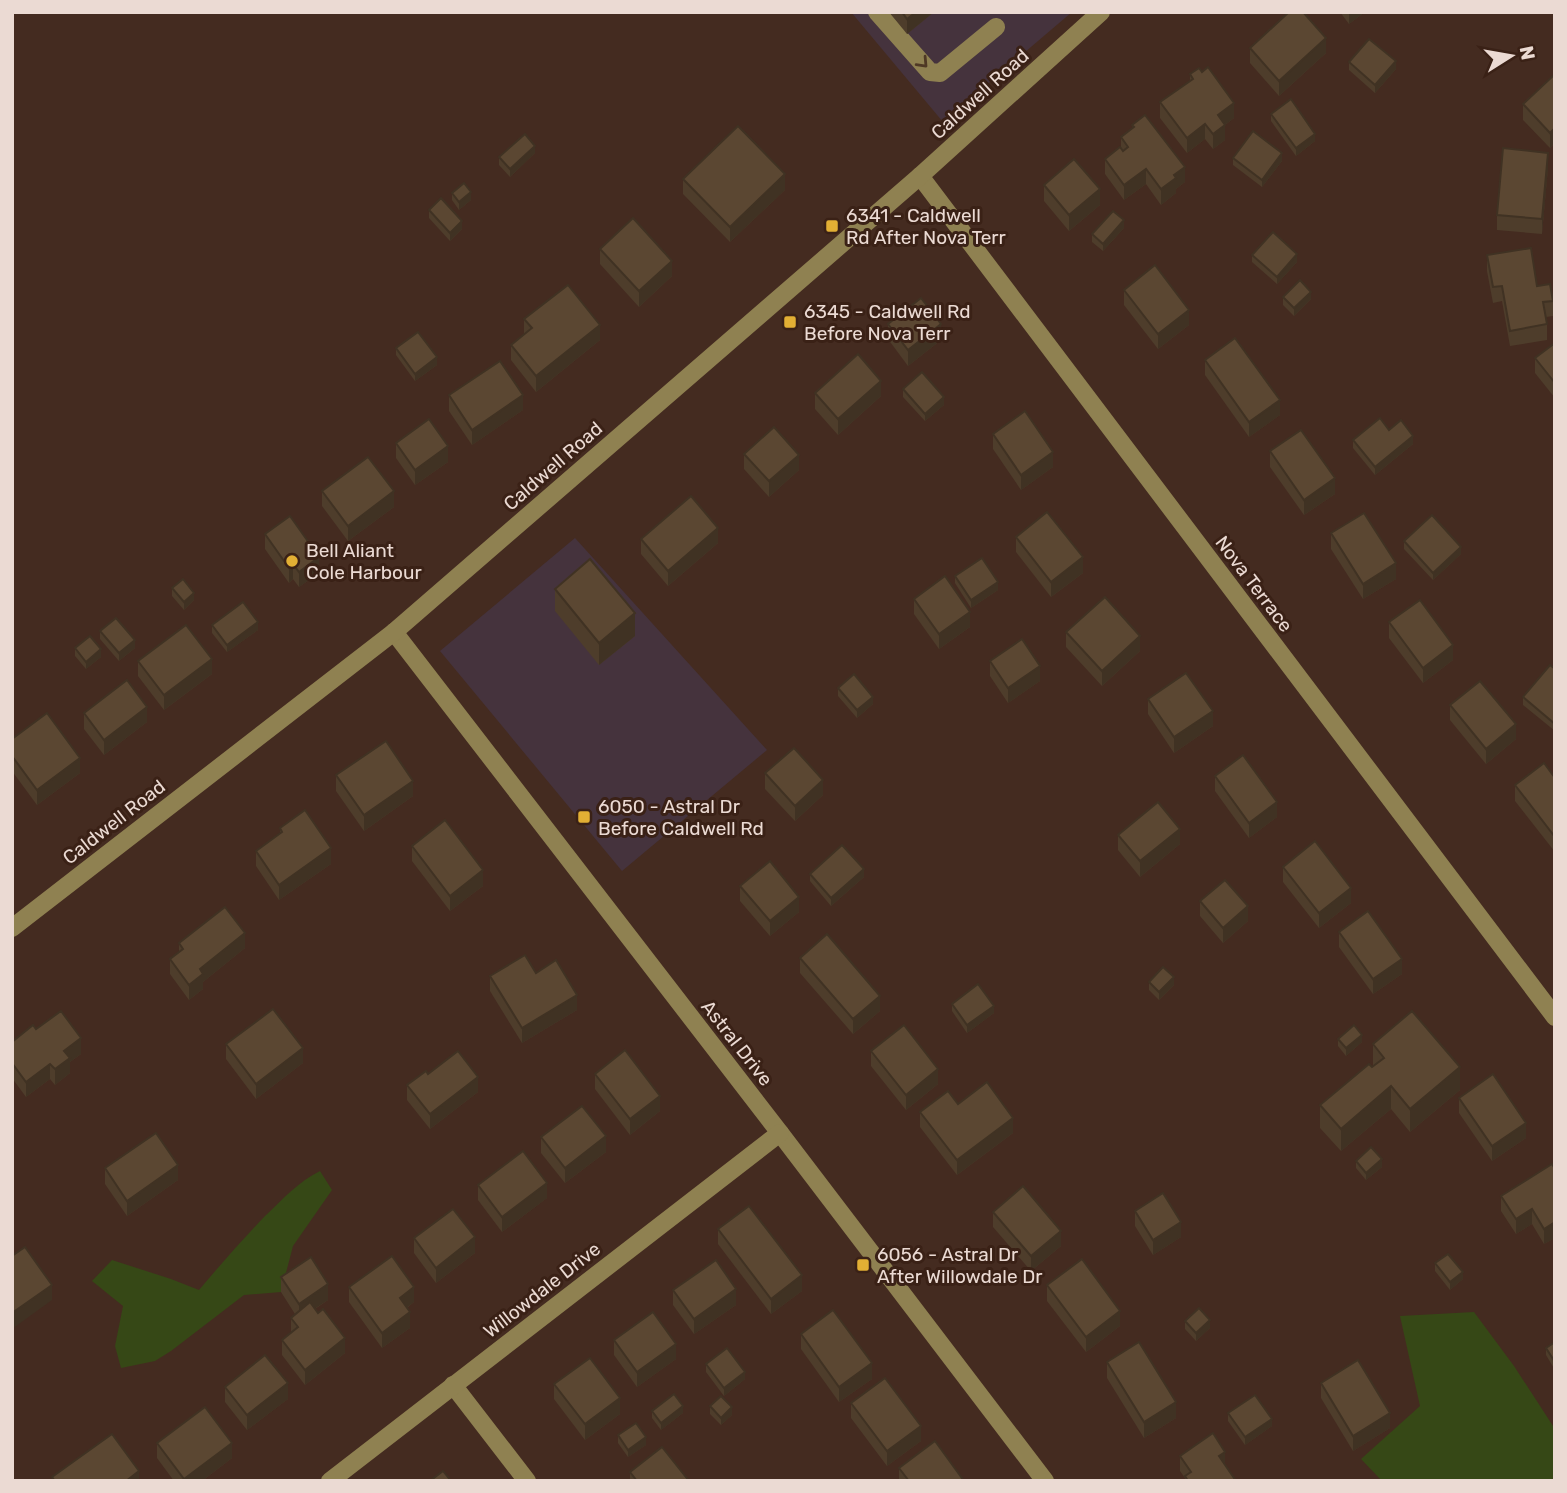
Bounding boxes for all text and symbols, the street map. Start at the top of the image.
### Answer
north arrow [1476,21,1546,91]
street label: Caldwell Road [926,44,1034,144]
text: N [1515,44,1540,62]
one-way arrow [914,55,927,68]
place label: 6341 - Caldwell Rd After Nova Terr [846,204,1007,249]
marker: 6341 - Caldwell Rd After Nova Terr [824,218,840,234]
place label: 6345 - Caldwell Rd Before Nova Terr [804,300,971,345]
marker: 6345 - Caldwell Rd Before Nova Terr [782,314,798,330]
street label: Caldwell Road [499,417,607,515]
street label: Nova Terrace [1210,531,1298,637]
place label: Bell Aliant Cole Harbour [306,539,422,584]
marker: Bell Aliant Cole Harbour [284,553,300,569]
street label: Caldwell Road [58,775,170,869]
place label: 6050 - Astral Dr Before Caldwell Rd [598,795,764,840]
marker: 6050 - Astral Dr Before Caldwell Rd [576,809,592,825]
street label: Astral Drive [696,996,778,1090]
street label: Willowdale Drive [479,1237,605,1343]
place label: 6056 - Astral Dr After Willowdale Dr [877,1243,1043,1288]
marker: 6056 - Astral Dr After Willowdale Dr [855,1257,871,1273]

